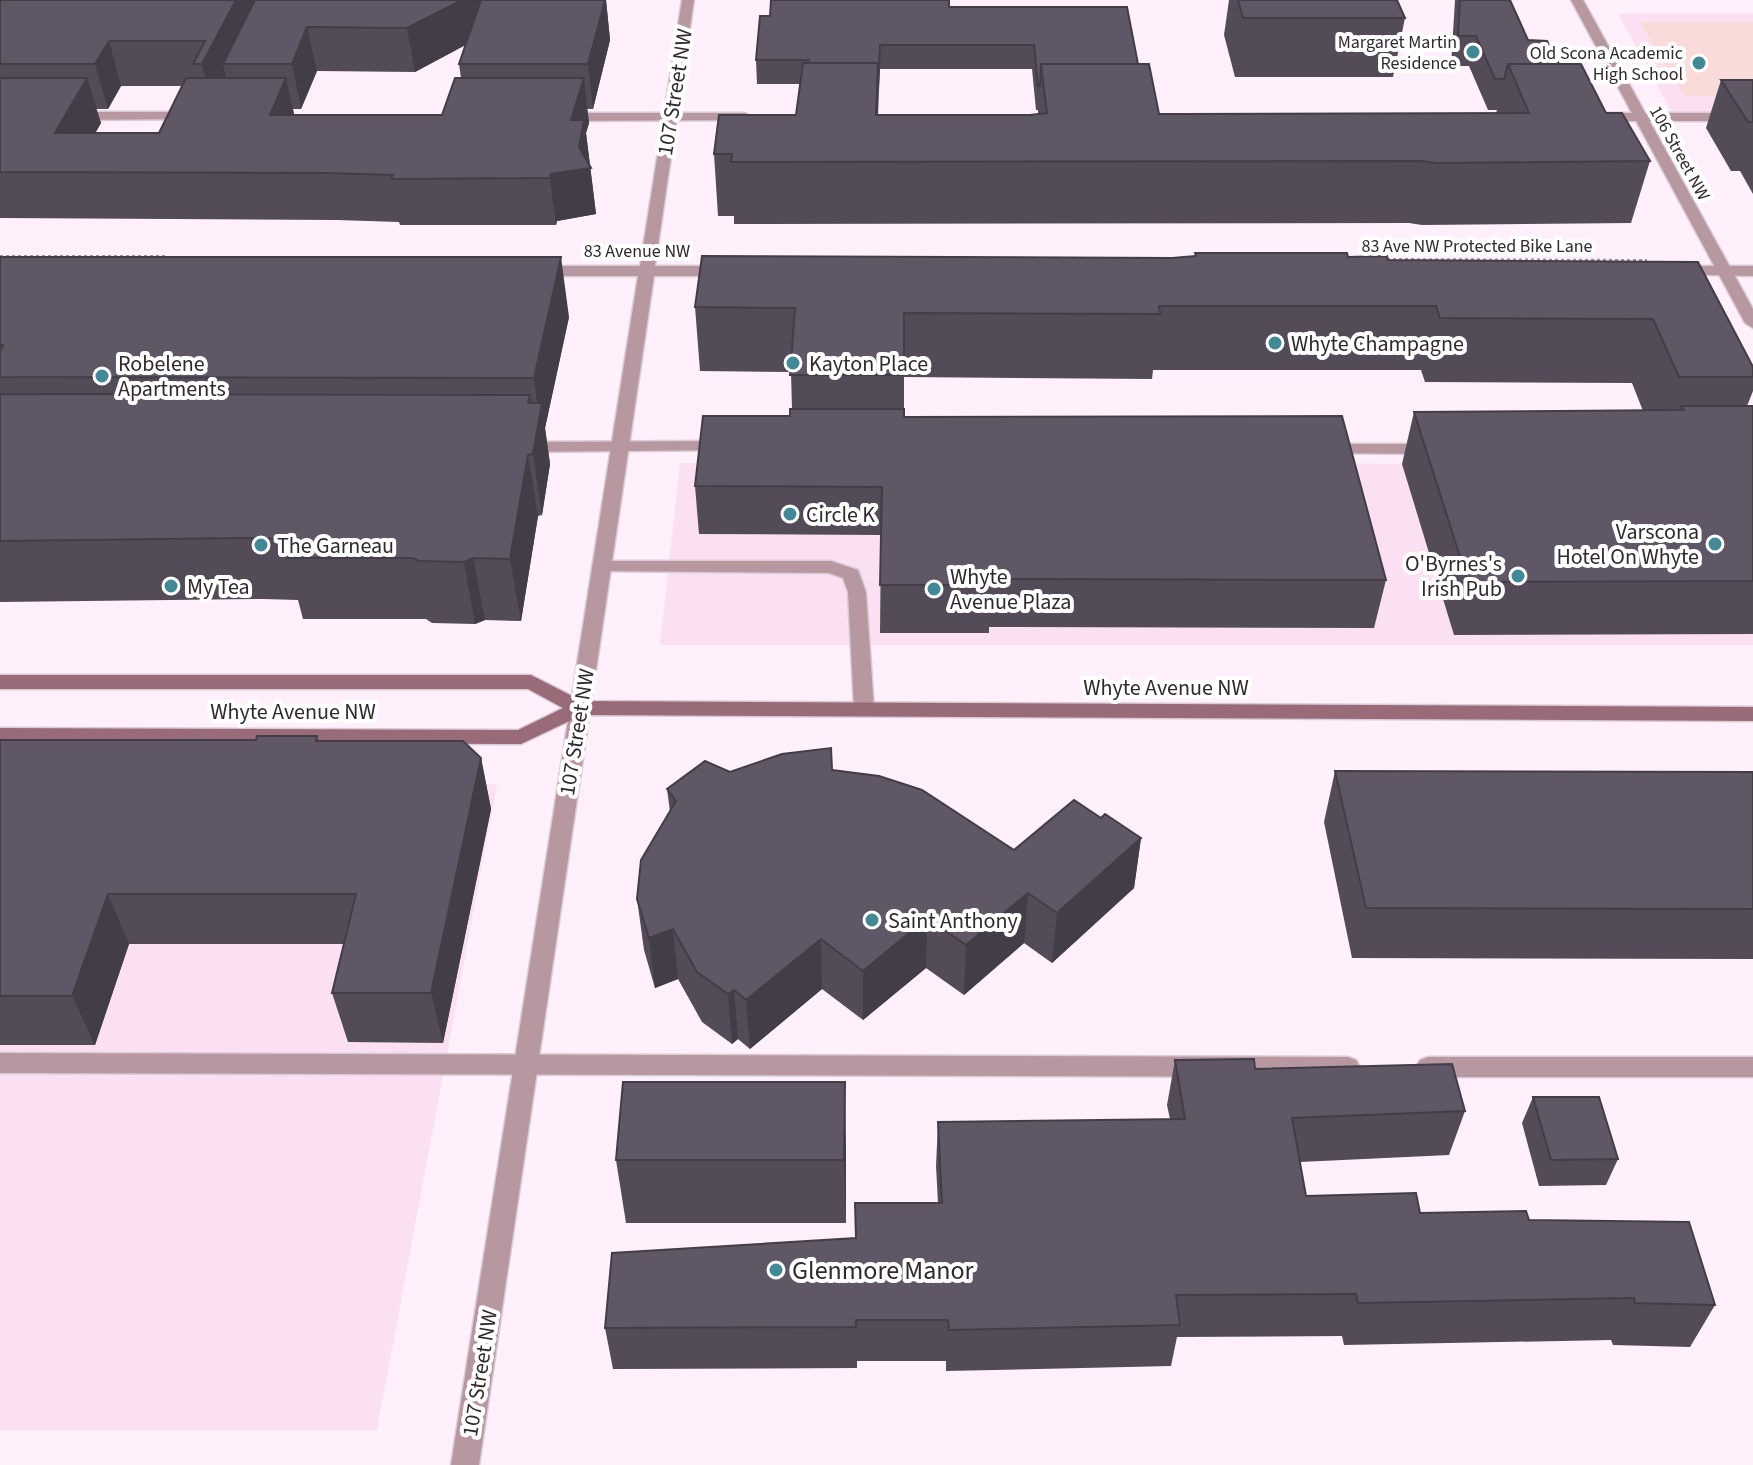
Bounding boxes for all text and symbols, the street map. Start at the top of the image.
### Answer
street label: 107 Street NW [649,26,701,158]
place label: Margaret Martin Residence [1338,30,1457,76]
place label: Old Scona Academic High School [1530,41,1683,87]
marker: Margaret Martin Residence [1464,43,1482,61]
marker: Old Scona Academic High School [1690,54,1708,72]
street label: 106 Street NW [1643,101,1716,205]
street label: 83 Ave NW Protected Bike Lane [1362,234,1593,259]
street label: 83 Avenue NW [584,239,690,264]
place label: Whyte Champagne [1291,328,1464,360]
marker: Whyte Champagne [1266,334,1284,352]
place label: Robelene Apartments [118,348,226,405]
place label: Kayton Place [809,348,928,380]
marker: Kayton Place [784,354,802,372]
marker: Robelene Apartments [93,367,111,385]
place label: Circle K [806,499,875,531]
marker: Circle K [781,505,799,523]
place label: Varscona Hotel On Whyte [1556,516,1699,573]
place label: The Garneau [277,530,394,562]
marker: Varscona Hotel On Whyte [1706,535,1724,553]
marker: The Garneau [252,536,270,554]
place label: O'Byrnes's Irish Pub [1405,548,1502,605]
place label: Whyte Avenue Plaza [950,561,1071,618]
marker: O'Byrnes's Irish Pub [1509,567,1527,585]
place label: My Tea [187,571,250,603]
marker: My Tea [162,577,180,595]
marker: Whyte Avenue Plaza [925,580,943,598]
street label: 107 Street NW [551,666,603,798]
street label: Whyte Avenue NW [1083,672,1249,704]
street label: Whyte Avenue NW [210,696,376,728]
place label: Saint Anthony [888,905,1018,937]
marker: Saint Anthony [863,911,881,929]
place label: Glenmore Manor [792,1252,975,1289]
marker: Glenmore Manor [767,1261,785,1279]
street label: 107 Street NW [454,1307,506,1439]

